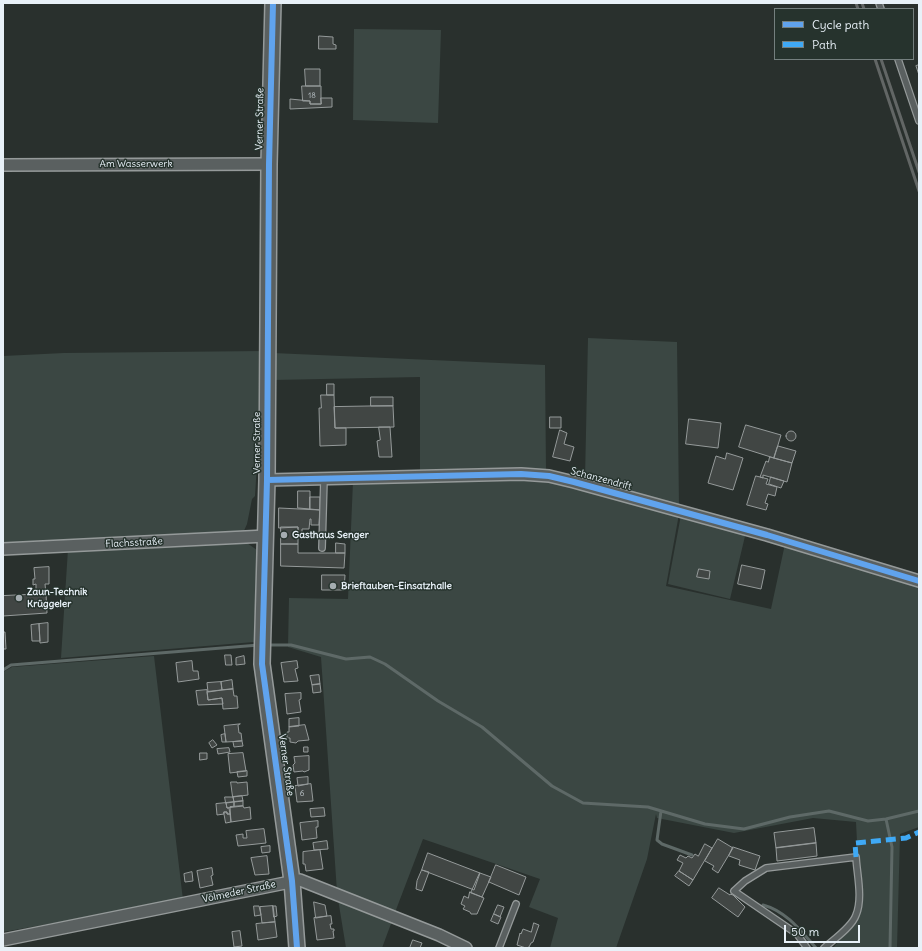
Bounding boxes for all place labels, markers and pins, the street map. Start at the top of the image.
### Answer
place label: Gasthaus Senger [292,529,369,541]
marker: Gasthaus Senger [279,530,289,540]
place label: Brieftauben-Einsatzhalle [341,580,452,592]
marker: Brieftauben-Einsatzhalle [328,581,338,591]
place label: Zaun-Technik Krüggeler [27,586,87,610]
marker: Zaun-Technik Krüggeler [14,593,24,603]

